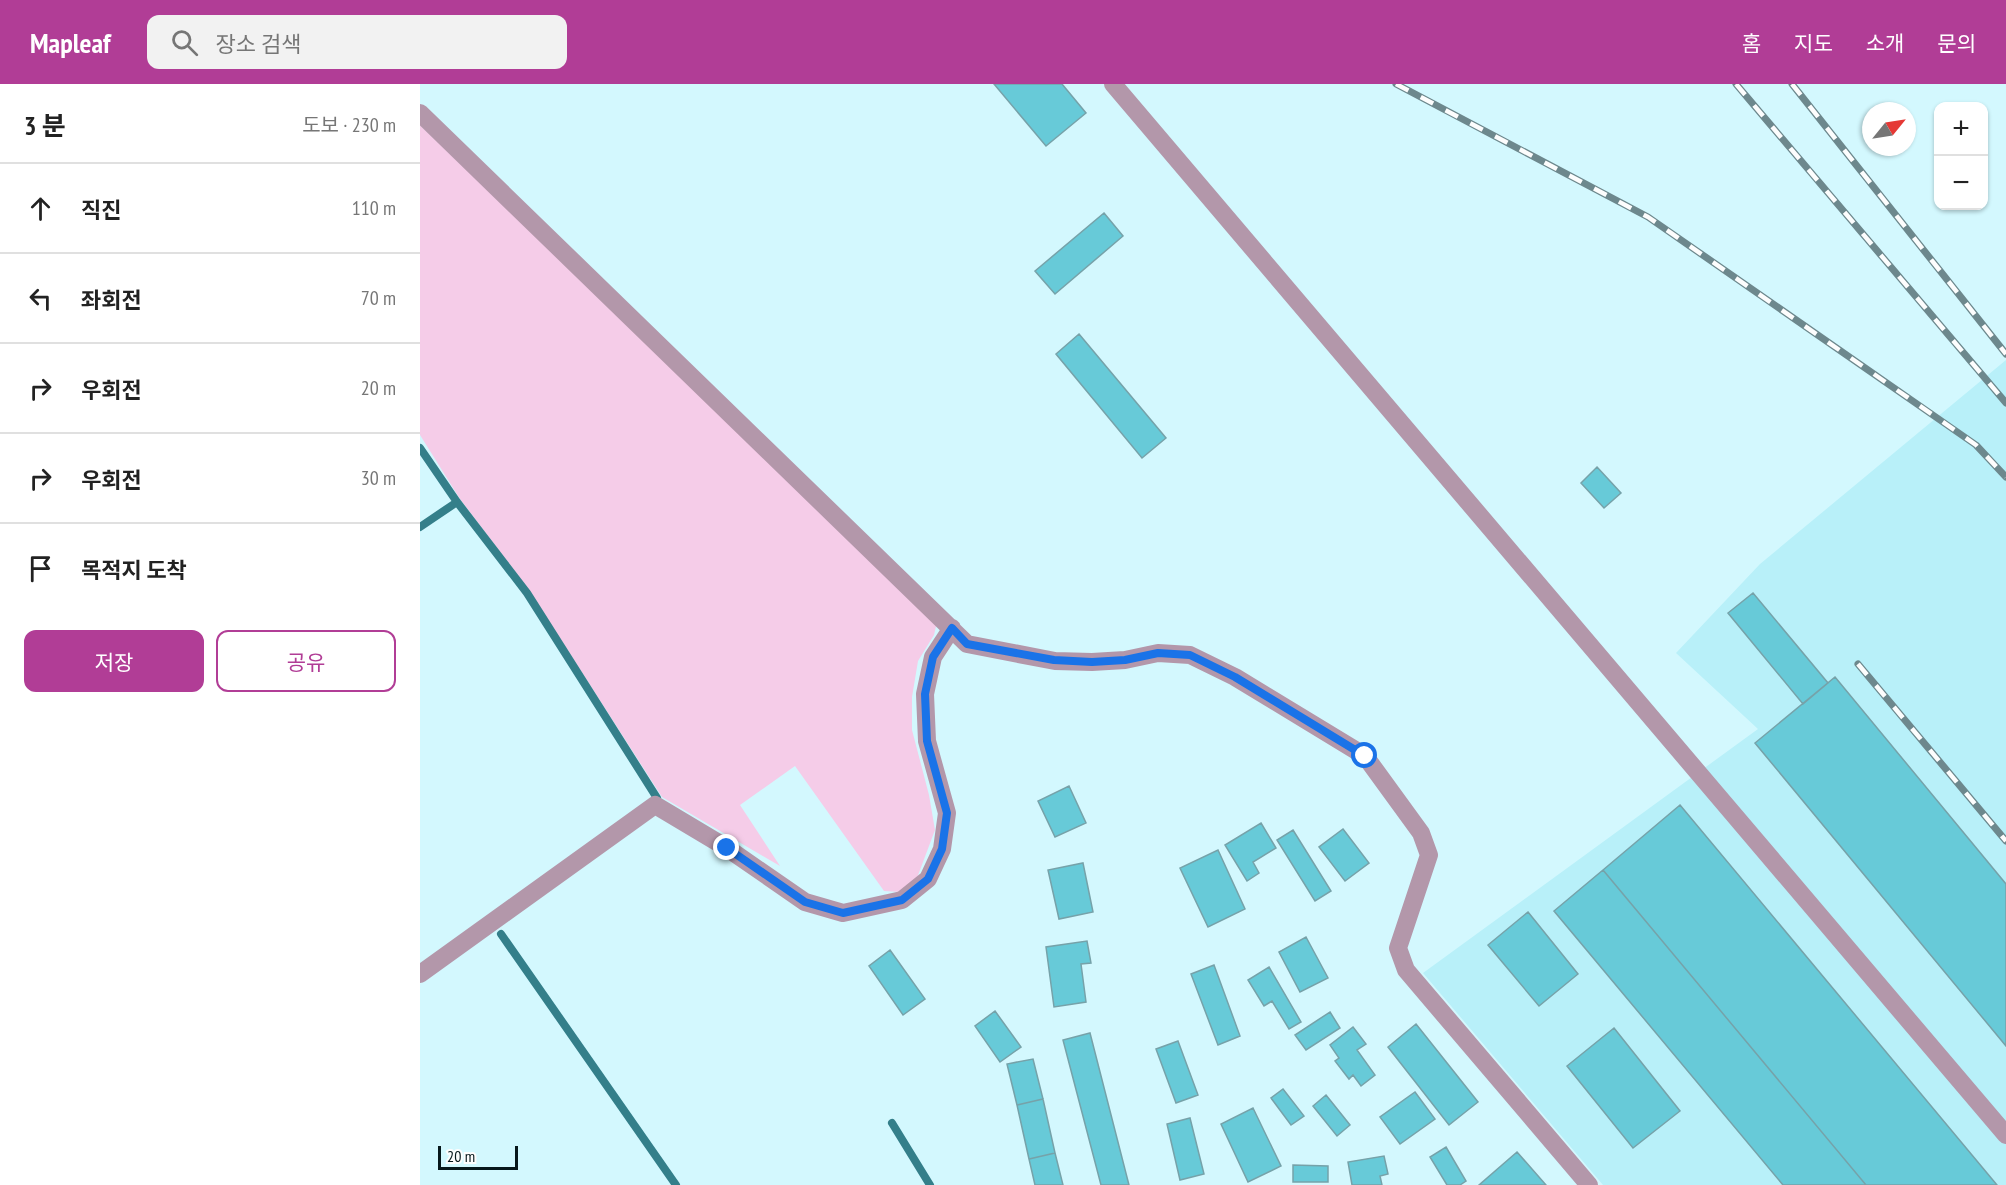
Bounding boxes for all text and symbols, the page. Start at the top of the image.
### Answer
search box [147,15,567,69]
text: Mapleaf [30,24,111,61]
icon: search [168,26,201,59]
text: 장소 검색 [216,30,301,58]
text: 홈 [1742,30,1761,57]
text: 지도 [1794,30,1833,57]
text: 소개 [1866,30,1904,57]
text: 문의 [1937,30,1976,57]
north arrow [1862,102,1916,156]
map controls [1934,102,1988,210]
button: + [1934,102,1988,156]
text: 3 분 [24,109,66,142]
text: 도보 · 230 m [302,112,396,138]
button: − [1934,156,1988,210]
icon: ahead [24,192,57,225]
text: 110 m [352,195,396,221]
text: 직진 [81,196,121,224]
icon: left [24,282,57,315]
text: 70 m [361,285,396,311]
text: 좌회전 [81,286,142,314]
icon: right [24,372,57,405]
text: 20 m [361,375,396,401]
text: 우회전 [81,376,142,404]
icon: right [24,462,57,495]
text: 30 m [361,465,396,491]
text: 우회전 [81,466,142,494]
icon: arrive [24,552,57,585]
text: 목적지 도착 [81,556,187,584]
button: 저장 [24,630,204,692]
button: 공유 [216,630,396,692]
route start [1351,742,1377,768]
route end [713,834,739,860]
scale bar [438,1143,518,1170]
text: 20 m [447,1146,475,1166]

